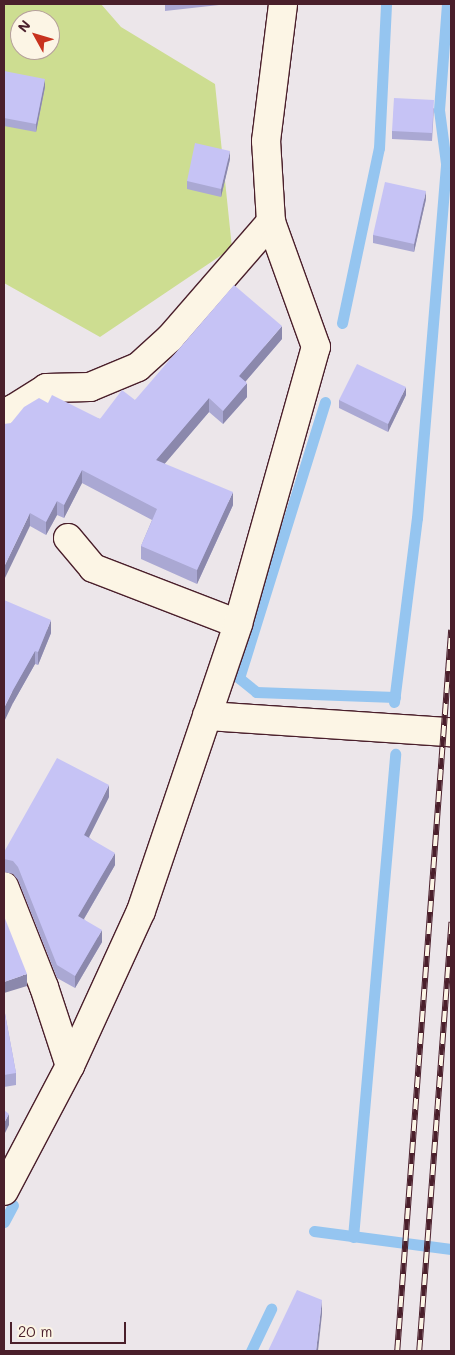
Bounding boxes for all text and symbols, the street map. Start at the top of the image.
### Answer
north arrow [10,10,60,60]
text: N [13,16,34,36]
scale bar [12,1312,129,1344]
text: 20 m [18,1321,52,1341]

